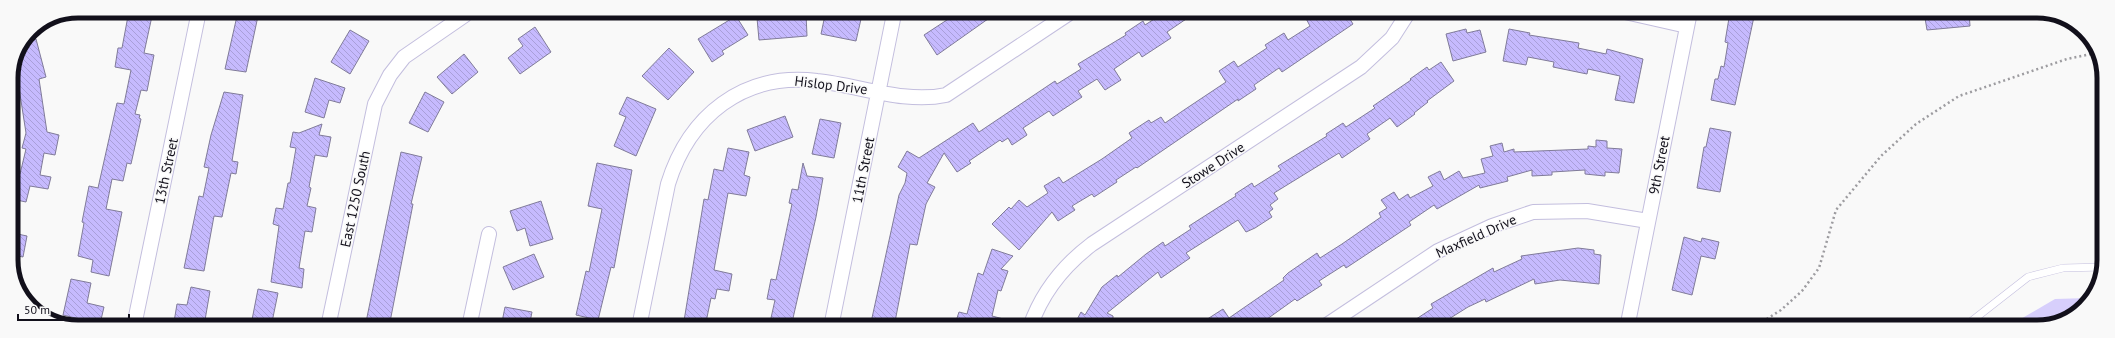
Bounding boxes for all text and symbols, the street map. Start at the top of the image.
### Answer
street label: Hislop Drive [794,72,868,98]
street label: 9th Street [1644,134,1674,196]
street label: 11th Street [848,135,878,205]
street label: 13th Street [150,136,182,206]
street label: Stowe Drive [1178,138,1248,192]
street label: East 1250 South [336,149,374,249]
street label: Maxfield Drive [1433,210,1519,262]
scale bar [18,296,129,322]
text: 50 m [24,302,50,317]

